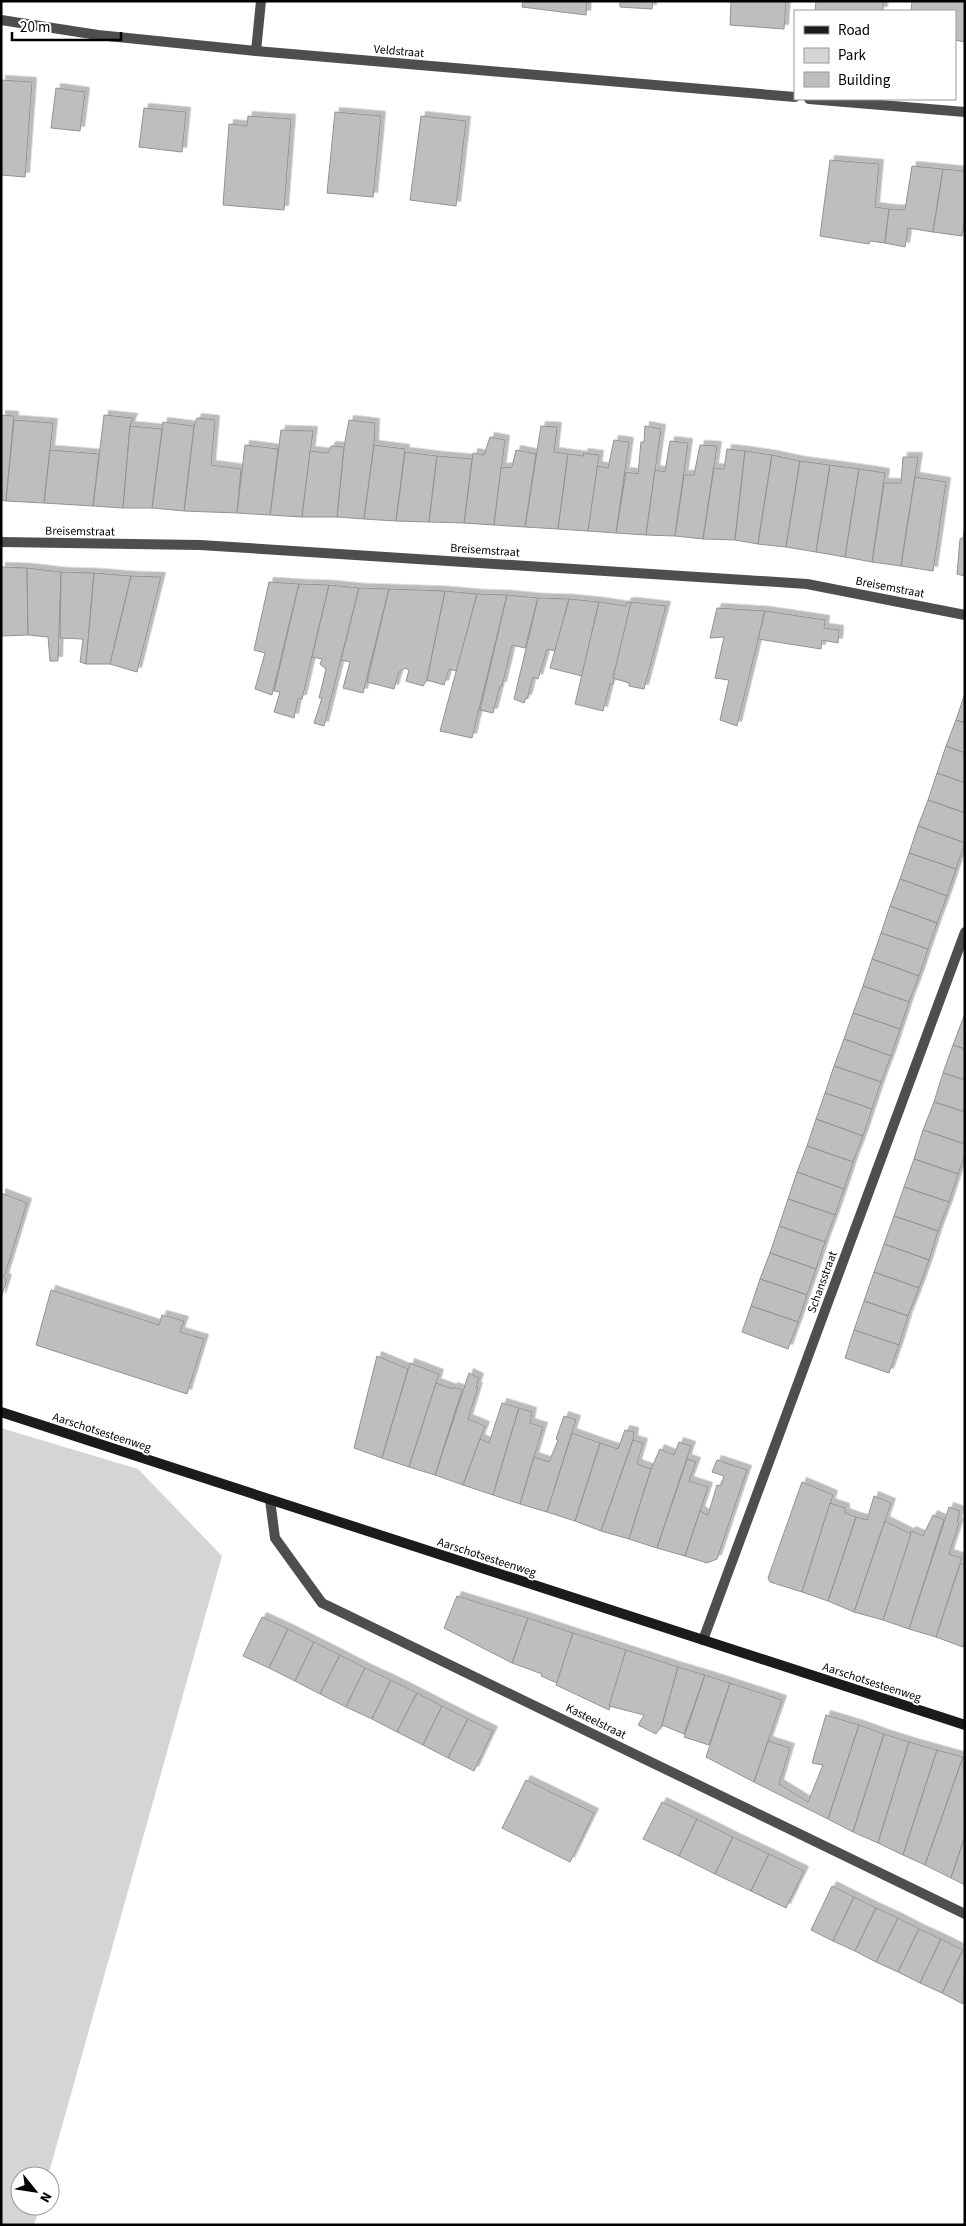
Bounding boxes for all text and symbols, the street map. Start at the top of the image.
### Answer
scale bar [12,10,121,42]
legend [794,10,956,100]
text: 20 m [20,17,50,38]
text: Road [838,20,870,41]
street label: Veldstraat [373,41,425,62]
text: Park [838,45,867,66]
text: Building [838,70,891,91]
street label: Breisemstraat [45,522,115,541]
street label: Breisemstraat [450,540,520,561]
street label: Breisemstraat [854,573,926,602]
street label: Schansstraat [803,1249,842,1316]
street label: Aarschotsesteenweg [50,1409,153,1456]
street label: Aarschotsesteenweg [435,1534,538,1581]
street label: Aarschotsesteenweg [820,1659,923,1706]
street label: Kasteelstraat [563,1699,629,1743]
north arrow [10,2166,60,2216]
text: N [34,2188,56,2206]

